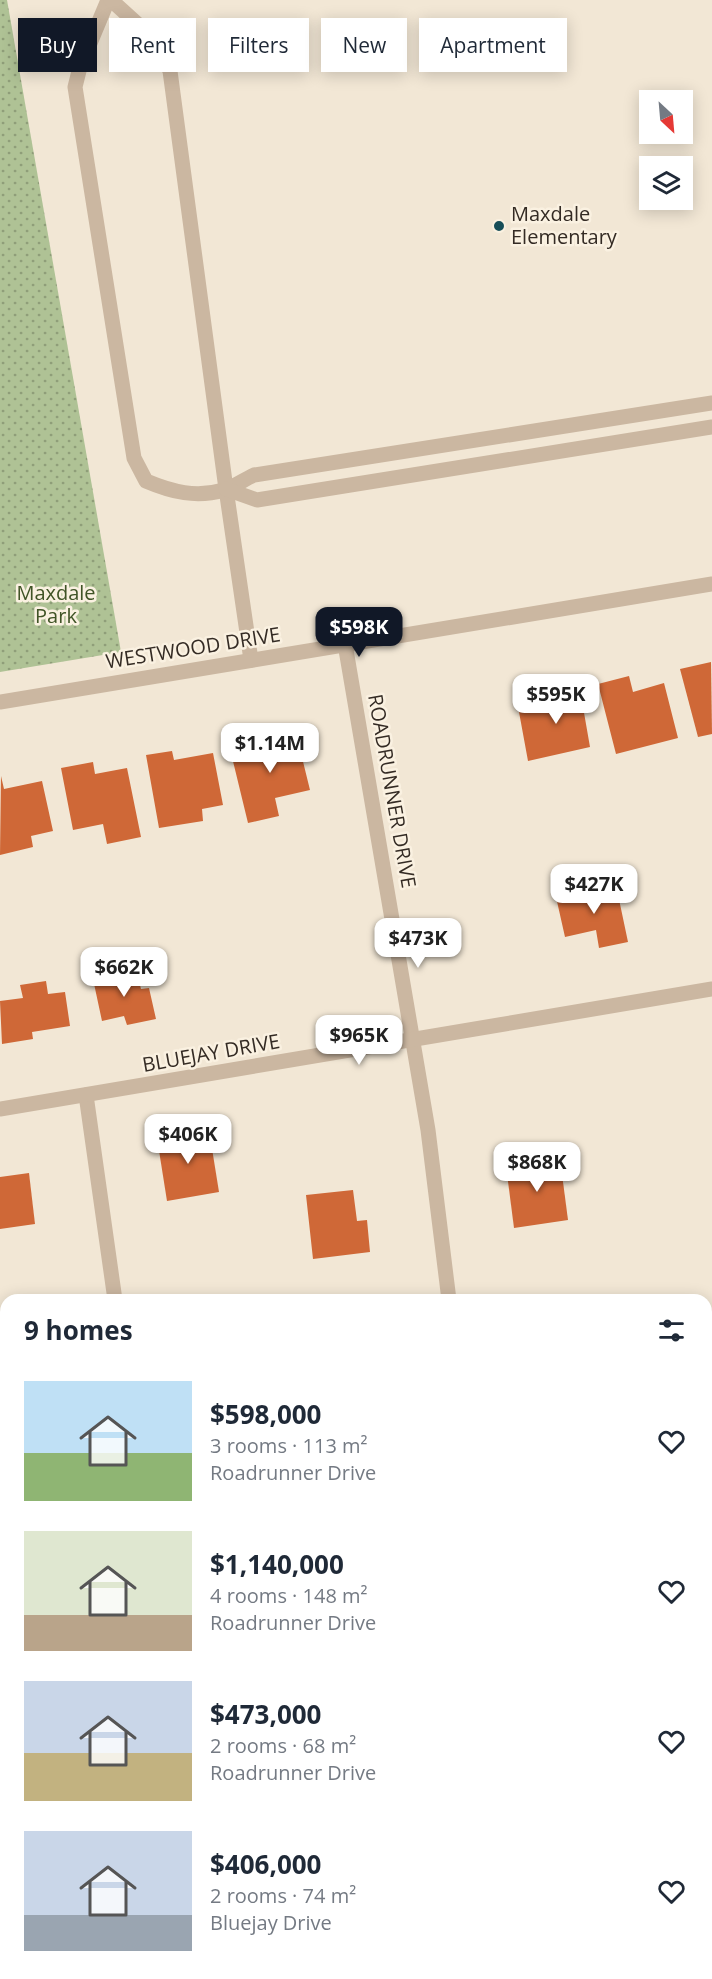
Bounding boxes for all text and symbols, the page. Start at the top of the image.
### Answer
chip: Buy [18,18,97,72]
chip: Rent [109,18,196,72]
chip: Filters [208,18,309,72]
chip: New [321,18,407,72]
chip: Apartment [419,18,567,72]
north arrow [639,90,693,144]
map controls [639,90,693,210]
button: layers [639,156,693,210]
place label: Maxdale Elementary [511,200,618,250]
marker: Maxdale Elementary [492,219,506,233]
park label: Maxdale Park [16,579,96,629]
pin: $598K [317,607,401,658]
text: $598K [329,613,389,640]
street label: WESTWOOD DRIVE [104,620,282,675]
pin: $595K [514,674,598,725]
text: $595K [526,680,586,707]
street label: ROADRUNNER DRIVE [362,692,423,890]
pin: $1.14M [221,723,319,774]
text: $1.14M [235,729,305,756]
pin: $427K [552,864,636,915]
text: $427K [564,870,624,897]
pin: $473K [376,918,460,969]
text: $473K [388,924,448,951]
pin: $662K [82,947,166,998]
text: $662K [94,953,154,980]
pin: $965K [317,1015,401,1066]
text: $965K [329,1021,389,1048]
street label: BLUEJAY DRIVE [140,1027,282,1078]
pin: $406K [146,1114,230,1165]
text: $406K [158,1120,218,1147]
pin: $868K [495,1142,579,1193]
text: $868K [507,1148,567,1175]
text: 9 homes [24,1312,133,1348]
icon: filters [655,1314,688,1347]
text: $598,000 [210,1396,321,1432]
icon: home [72,1405,144,1477]
icon: heart [655,1425,688,1458]
text: 3 rooms · 113 m² [210,1432,368,1459]
text: Roadrunner Drive [210,1459,376,1486]
text: $1,140,000 [210,1546,344,1582]
icon: home [72,1555,144,1627]
icon: heart [655,1575,688,1608]
text: 4 rooms · 148 m² [210,1582,368,1609]
text: Roadrunner Drive [210,1609,376,1636]
text: $473,000 [210,1696,321,1732]
icon: home [72,1705,144,1777]
icon: heart [655,1725,688,1758]
text: 2 rooms · 68 m² [210,1732,356,1759]
text: Roadrunner Drive [210,1759,376,1786]
text: $406,000 [210,1846,321,1882]
icon: home [72,1855,144,1927]
icon: heart [655,1875,688,1908]
text: 2 rooms · 74 m² [210,1882,356,1909]
text: Bluejay Drive [210,1909,332,1936]

